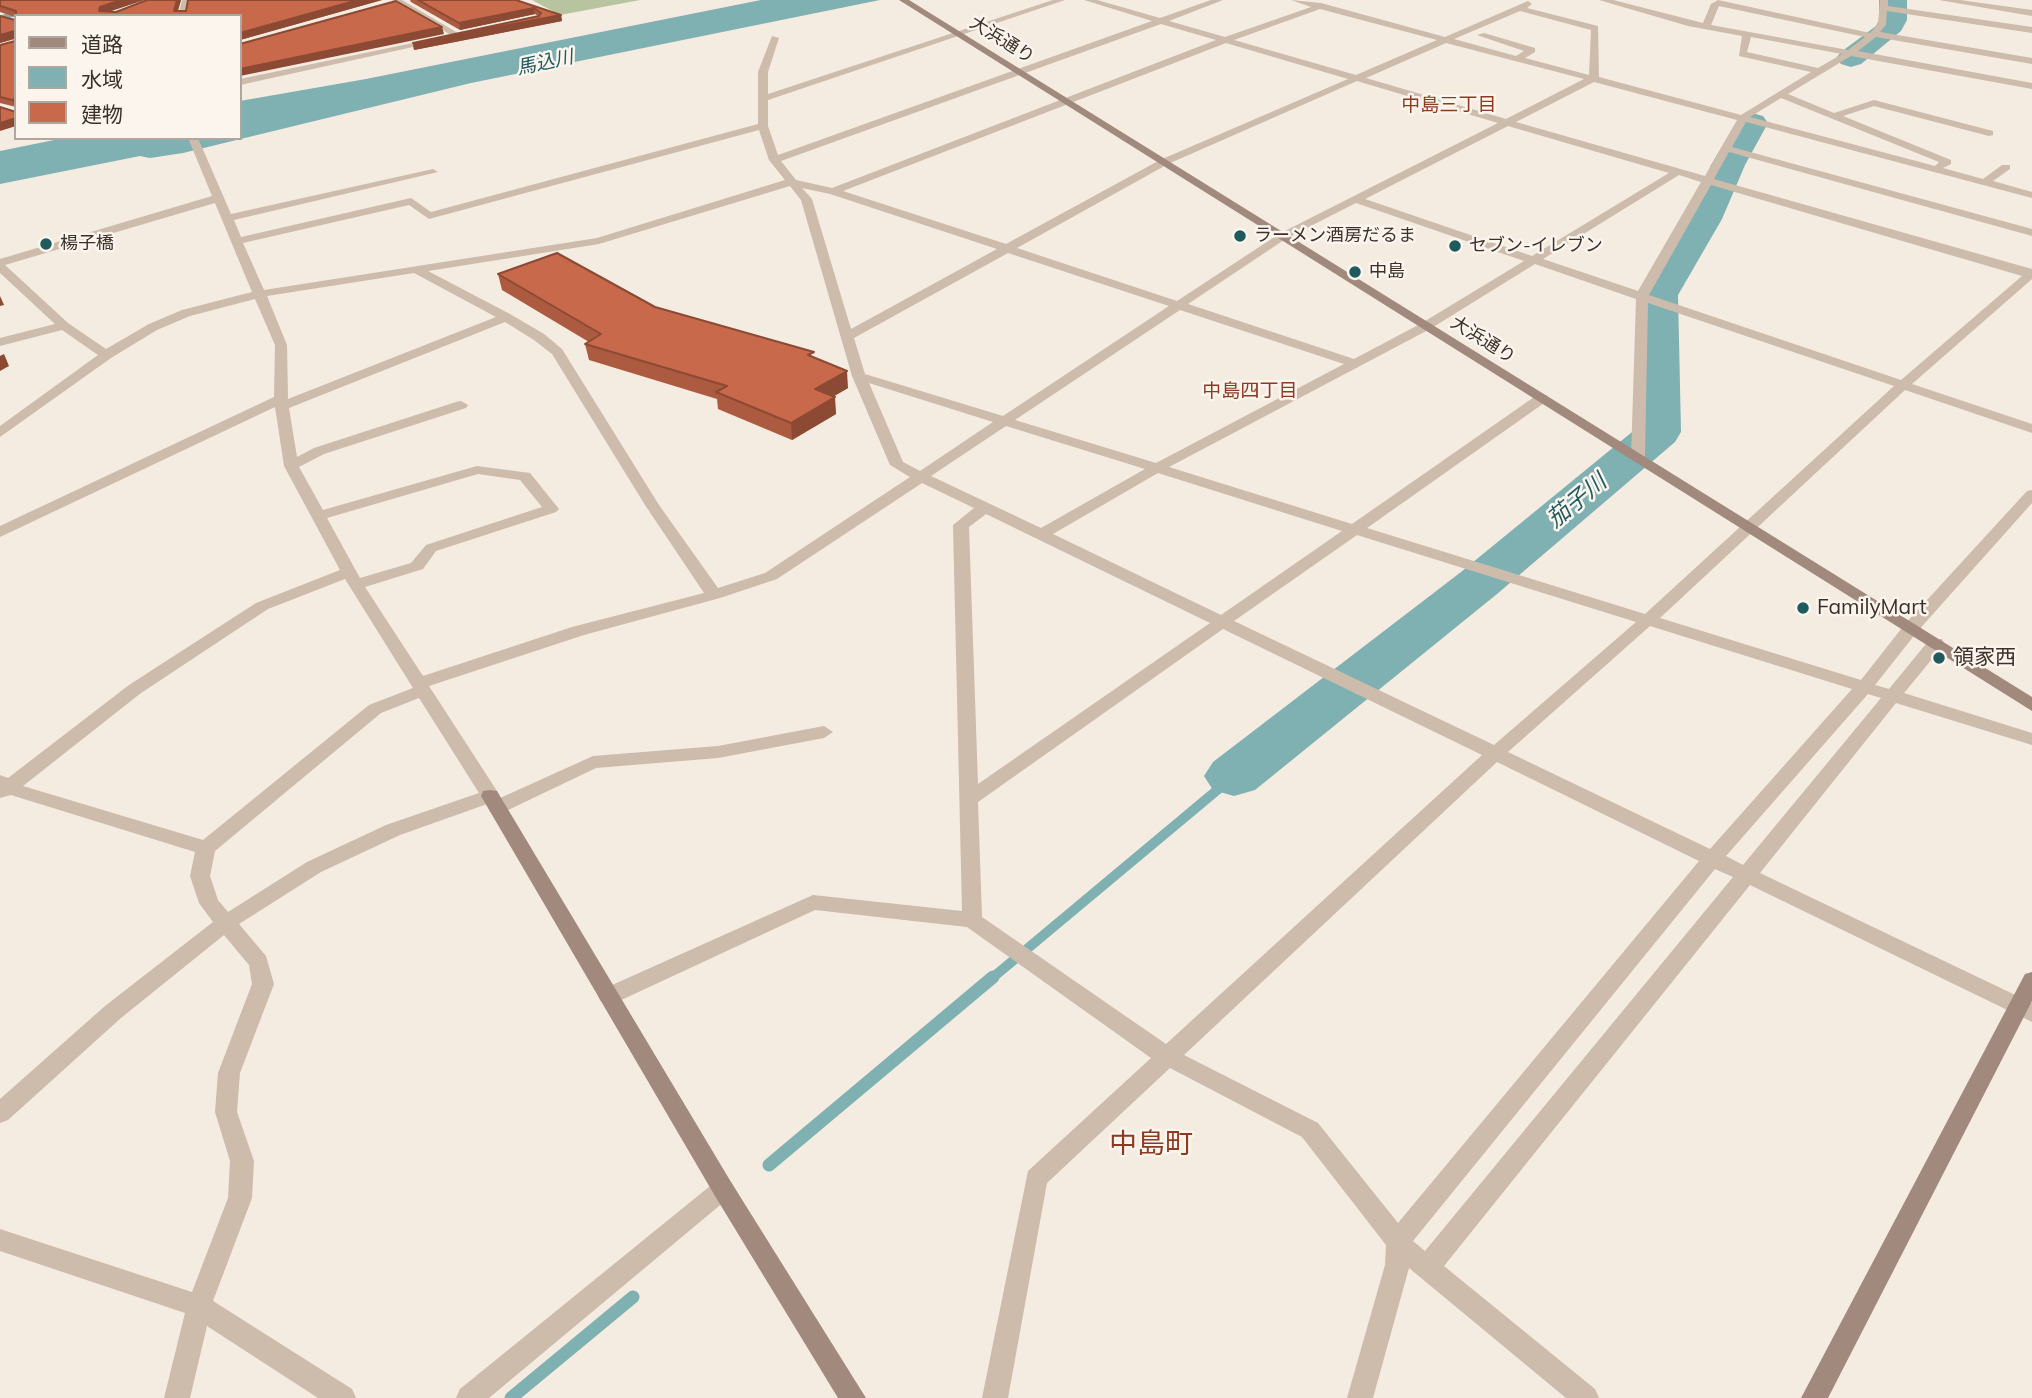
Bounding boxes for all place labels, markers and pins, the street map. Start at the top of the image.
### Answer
place label: ラーメン酒房だるま [1254,225,1416,247]
marker: ラーメン酒房だるま [1232,228,1248,244]
place label: 楊子橋 [60,233,114,255]
place label: セブン-イレブン [1469,235,1603,257]
marker: 楊子橋 [38,236,54,252]
marker: セブン-イレブン [1447,238,1463,254]
place label: 中島 [1369,261,1405,283]
marker: 中島 [1347,264,1363,280]
place label: FamilyMart [1817,595,1927,621]
marker: FamilyMart [1795,600,1811,616]
place label: 領家西 [1953,645,2016,671]
marker: 領家西 [1931,650,1947,666]

